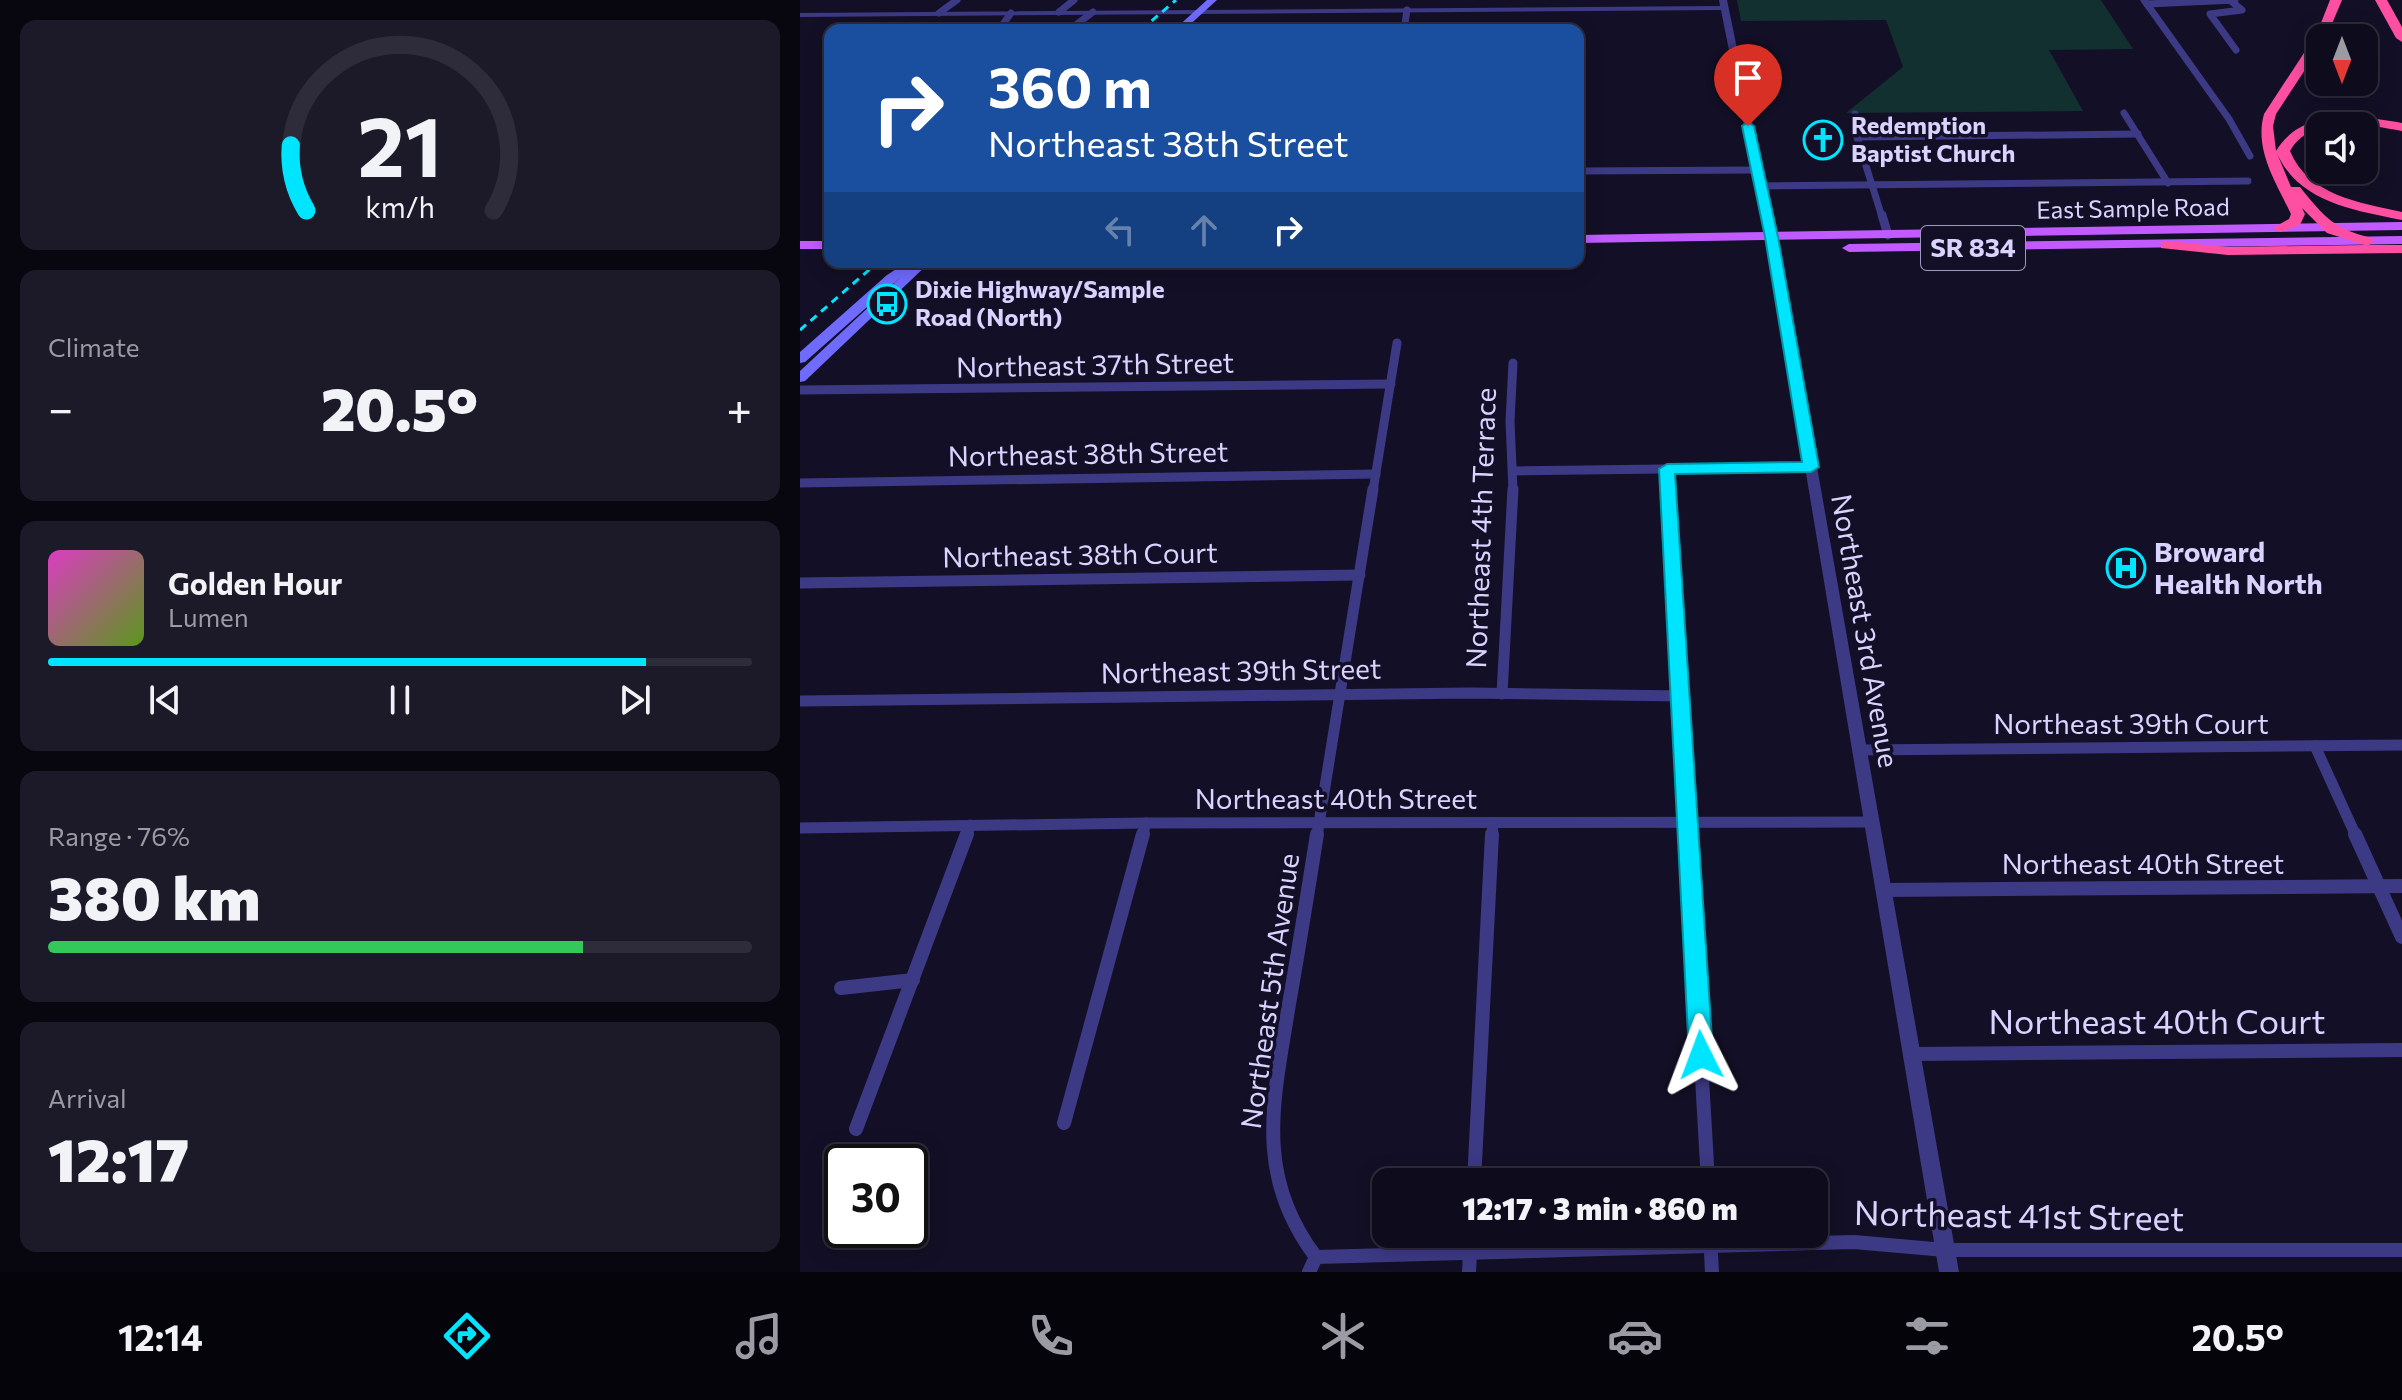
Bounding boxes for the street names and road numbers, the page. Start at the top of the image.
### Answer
street label: East Sample Road [2036,191,2230,224]
road number: SR 834 [1921,226,2025,270]
street label: Northeast 37th Street [956,345,1234,383]
street label: Northeast 4th Terrace [1458,387,1502,669]
street label: Northeast 38th Street [947,434,1228,472]
street label: Northeast 3rd Avenue [1825,491,1907,770]
street label: Northeast 38th Court [942,535,1218,573]
street label: Northeast 39th Street [1100,651,1381,689]
street label: Northeast 39th Court [1993,706,2269,740]
street label: Northeast 40th Street [1195,781,1477,815]
street label: Northeast 40th Street [2002,846,2284,880]
street label: Northeast 5th Avenue [1233,851,1305,1131]
street label: Northeast 40th Court [1988,999,2326,1041]
street label: Northeast 41st Street [1854,1190,2185,1238]

